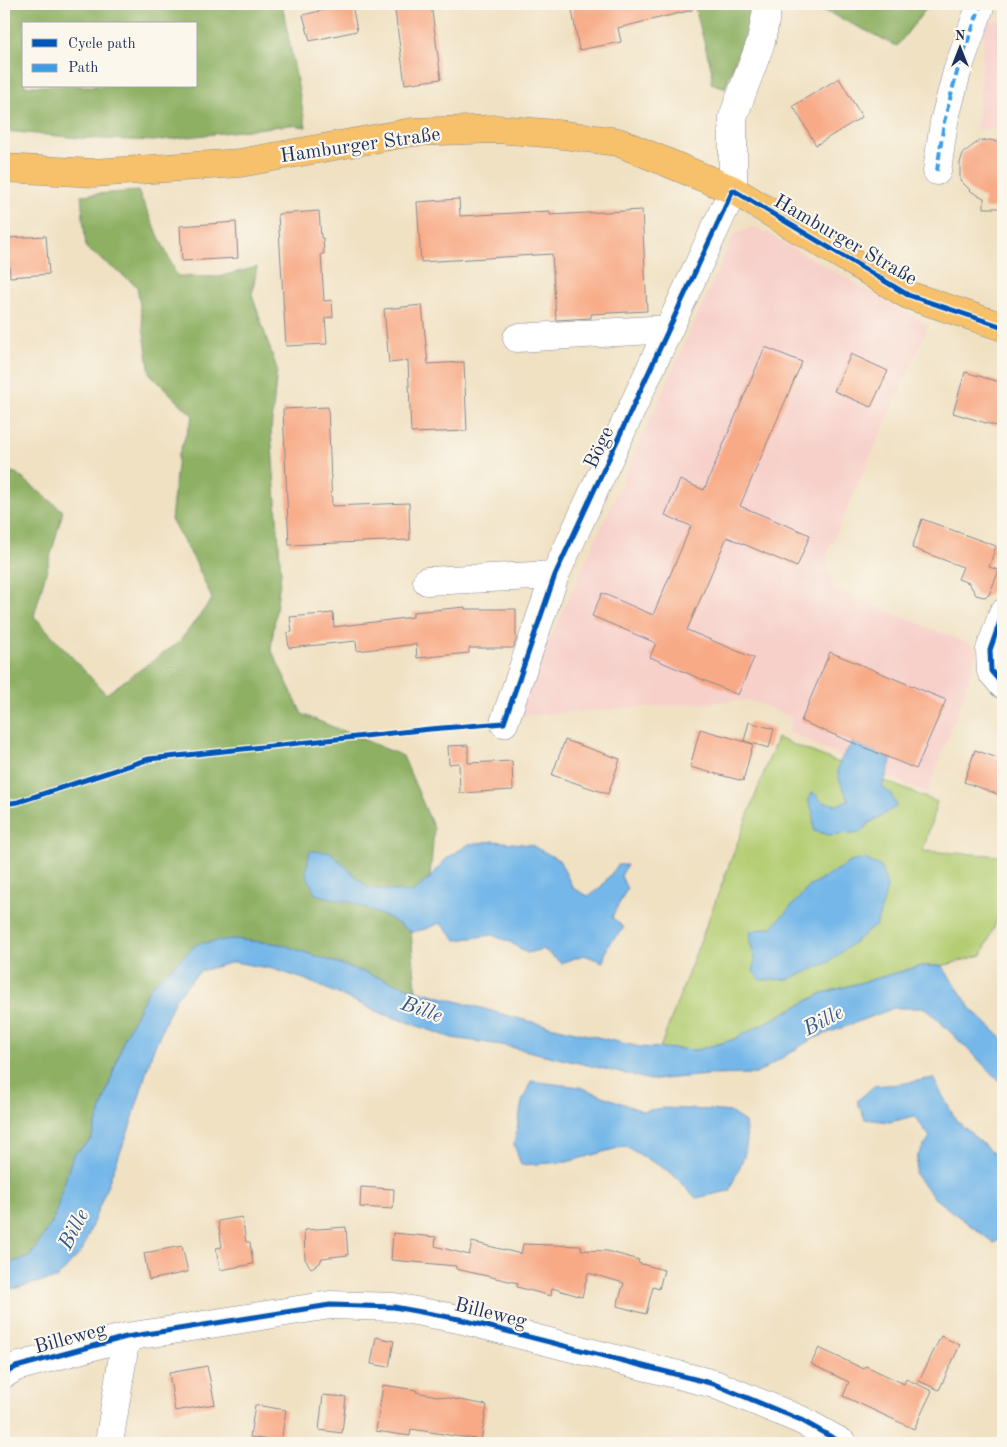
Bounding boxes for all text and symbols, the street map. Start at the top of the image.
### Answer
legend [22,22,198,88]
north arrow [934,22,984,72]
text: N [955,29,966,43]
text: Cycle path [68,37,136,52]
text: Path [68,61,98,76]
street label: Hamburger Straße [279,125,442,167]
street label: Hamburger Straße [770,192,920,290]
street label: Böge [582,424,618,472]
water label: Bille [397,993,445,1027]
water label: Bille [799,1002,847,1041]
water label: Bille [55,1206,93,1254]
street label: Billeweg [452,1295,529,1333]
street label: Billeweg [32,1320,109,1358]

